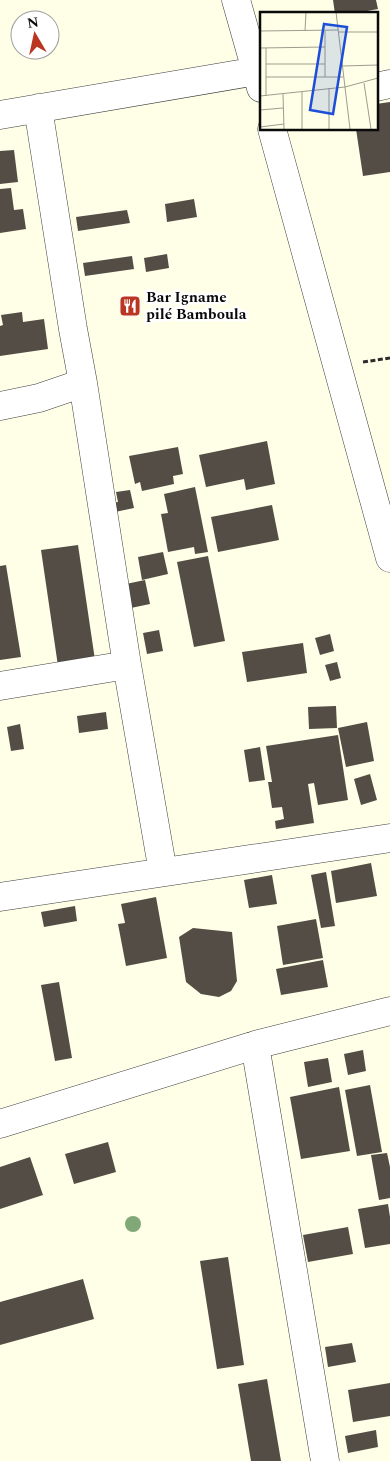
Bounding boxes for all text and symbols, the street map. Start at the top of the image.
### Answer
north arrow [10,10,60,60]
text: N [26,11,40,34]
inset map [260,12,378,130]
place label: Bar Igname pilé Bamboula [146,286,247,326]
restaurant icon: Bar Igname pilé Bamboula [118,294,142,318]

